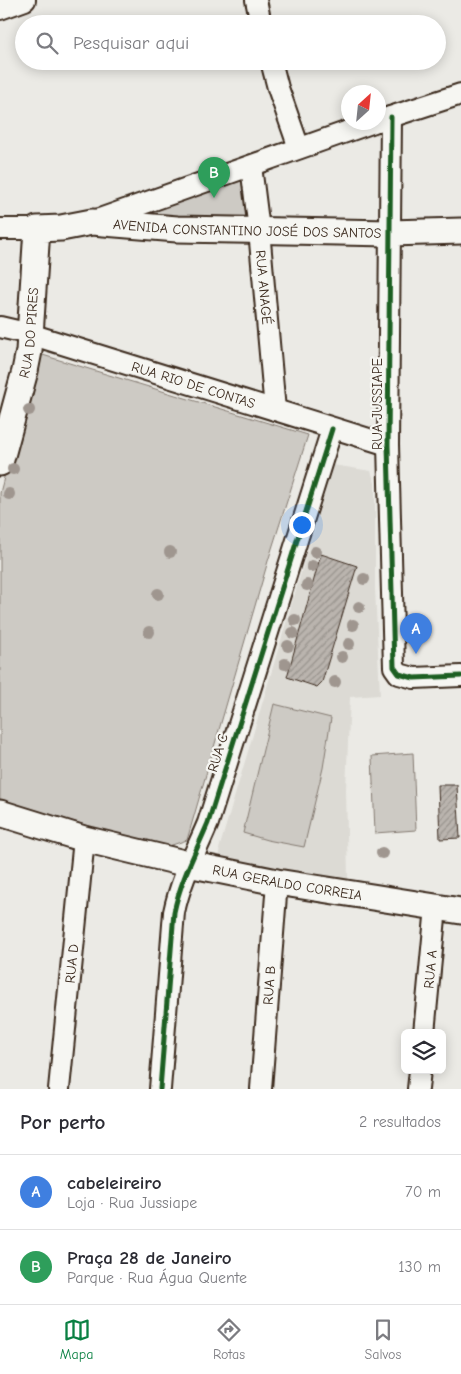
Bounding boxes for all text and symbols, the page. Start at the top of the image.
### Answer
search box [15,15,446,70]
icon: search [33,29,61,57]
text: Pesquisar aqui [73,32,189,54]
north arrow [341,85,386,130]
pin: B [198,157,230,198]
street label: AVENIDA CONSTANTINO JOSÉ DOS SANTOS [112,215,382,241]
street label: RUA ANAGÉ [252,249,276,325]
street label: RUA DO PIRES [15,287,42,380]
street label: RUA RIO DE CONTAS [130,358,258,412]
street label: RUA JUSSIAPE [369,358,386,450]
your location [289,512,315,538]
pin: A [400,613,432,654]
street label: RUA C [204,731,232,774]
street label: RUA GERALDO CORREIA [211,861,363,904]
street label: RUA D [61,943,82,984]
street label: RUA A [420,949,440,989]
street label: RUA B [259,965,279,1006]
map controls [401,1029,446,1074]
button: layers [401,1029,446,1074]
text: Por perto [20,1110,105,1134]
text: 2 resultados [359,1113,441,1131]
text: cabeleireiro [67,1172,162,1194]
text: A [32,1183,40,1201]
text: 70 m [405,1183,441,1201]
text: Loja · Rua Jussiape [67,1194,197,1212]
text: Praça 28 de Janeiro [67,1247,232,1269]
text: B [31,1258,41,1276]
text: 130 m [398,1258,441,1276]
text: Parque · Rua Água Quente [67,1269,247,1287]
tab: Mapa [60,1316,93,1363]
tab: Rotas [213,1316,245,1363]
tab: Salvos [364,1316,401,1363]

